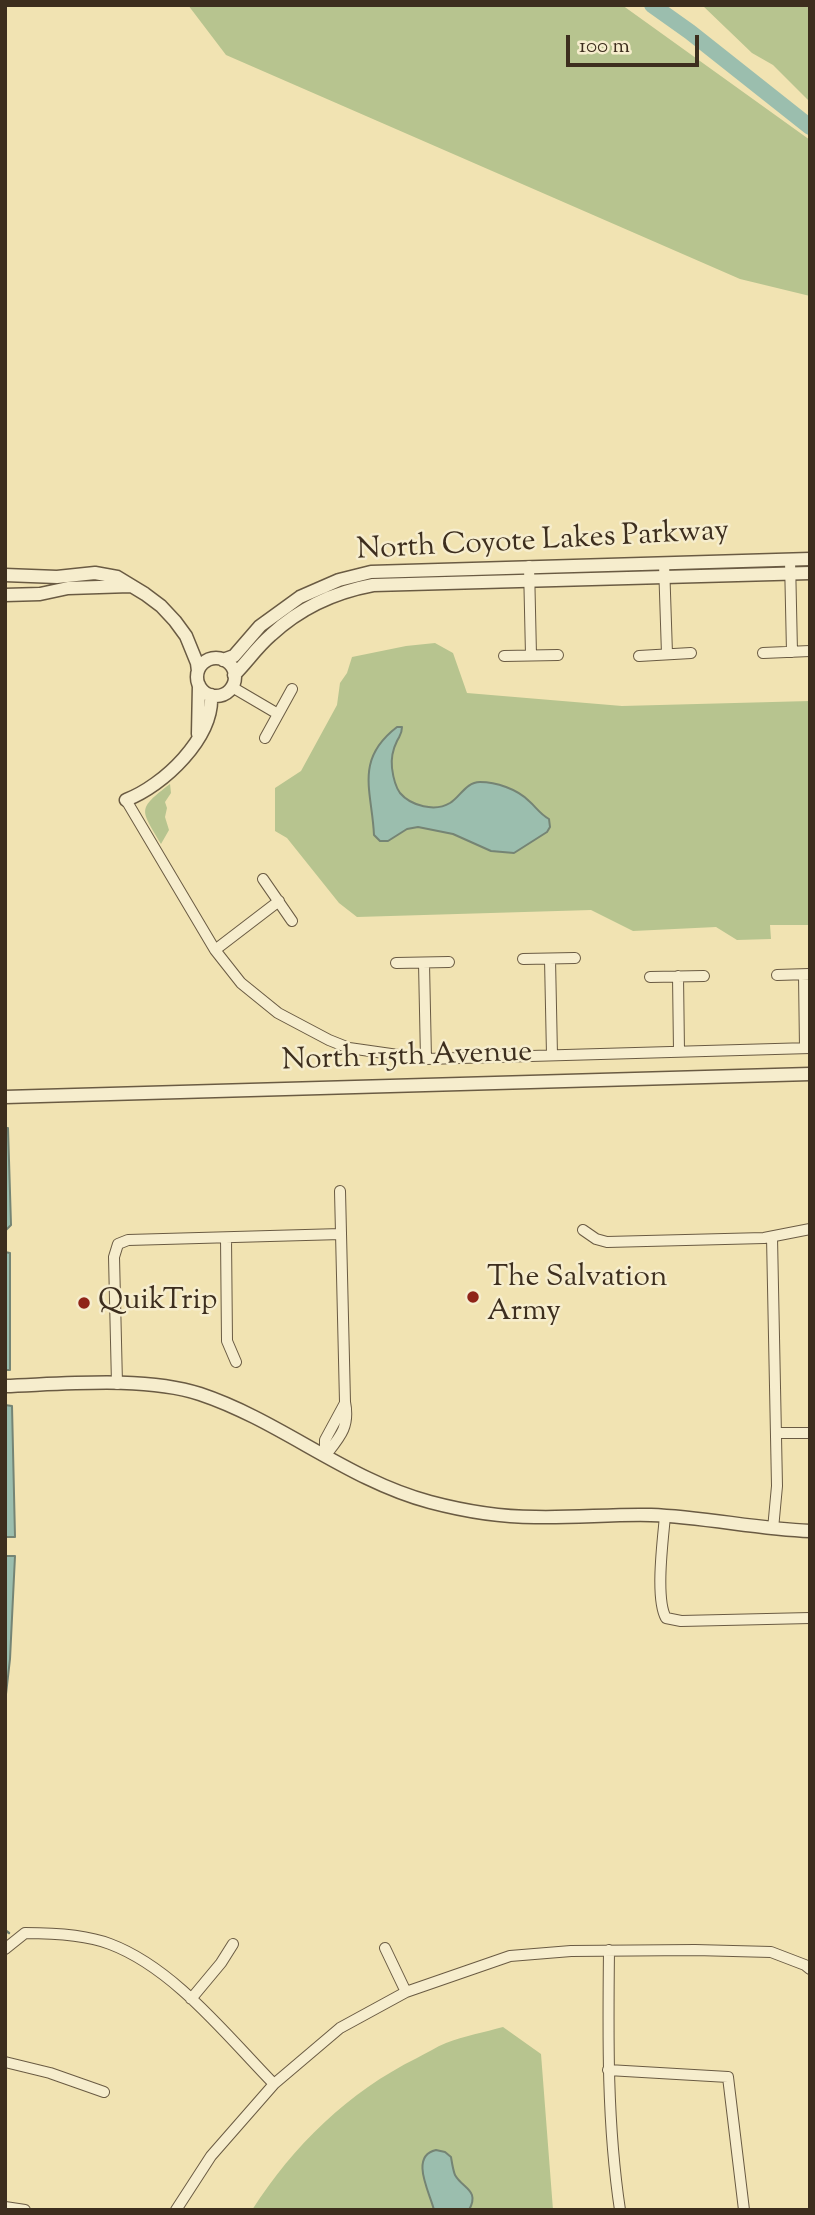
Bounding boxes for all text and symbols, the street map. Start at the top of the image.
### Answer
scale bar [570,21,703,65]
text: 100 m [579,32,630,62]
street label: North Coyote Lakes Parkway [356,515,730,571]
street label: North 115th Avenue [281,1037,533,1081]
place label: The Salvation Army [487,1262,668,1332]
place label: QuikTrip [98,1285,217,1321]
marker: The Salvation Army [465,1289,481,1305]
marker: QuikTrip [76,1295,92,1311]

